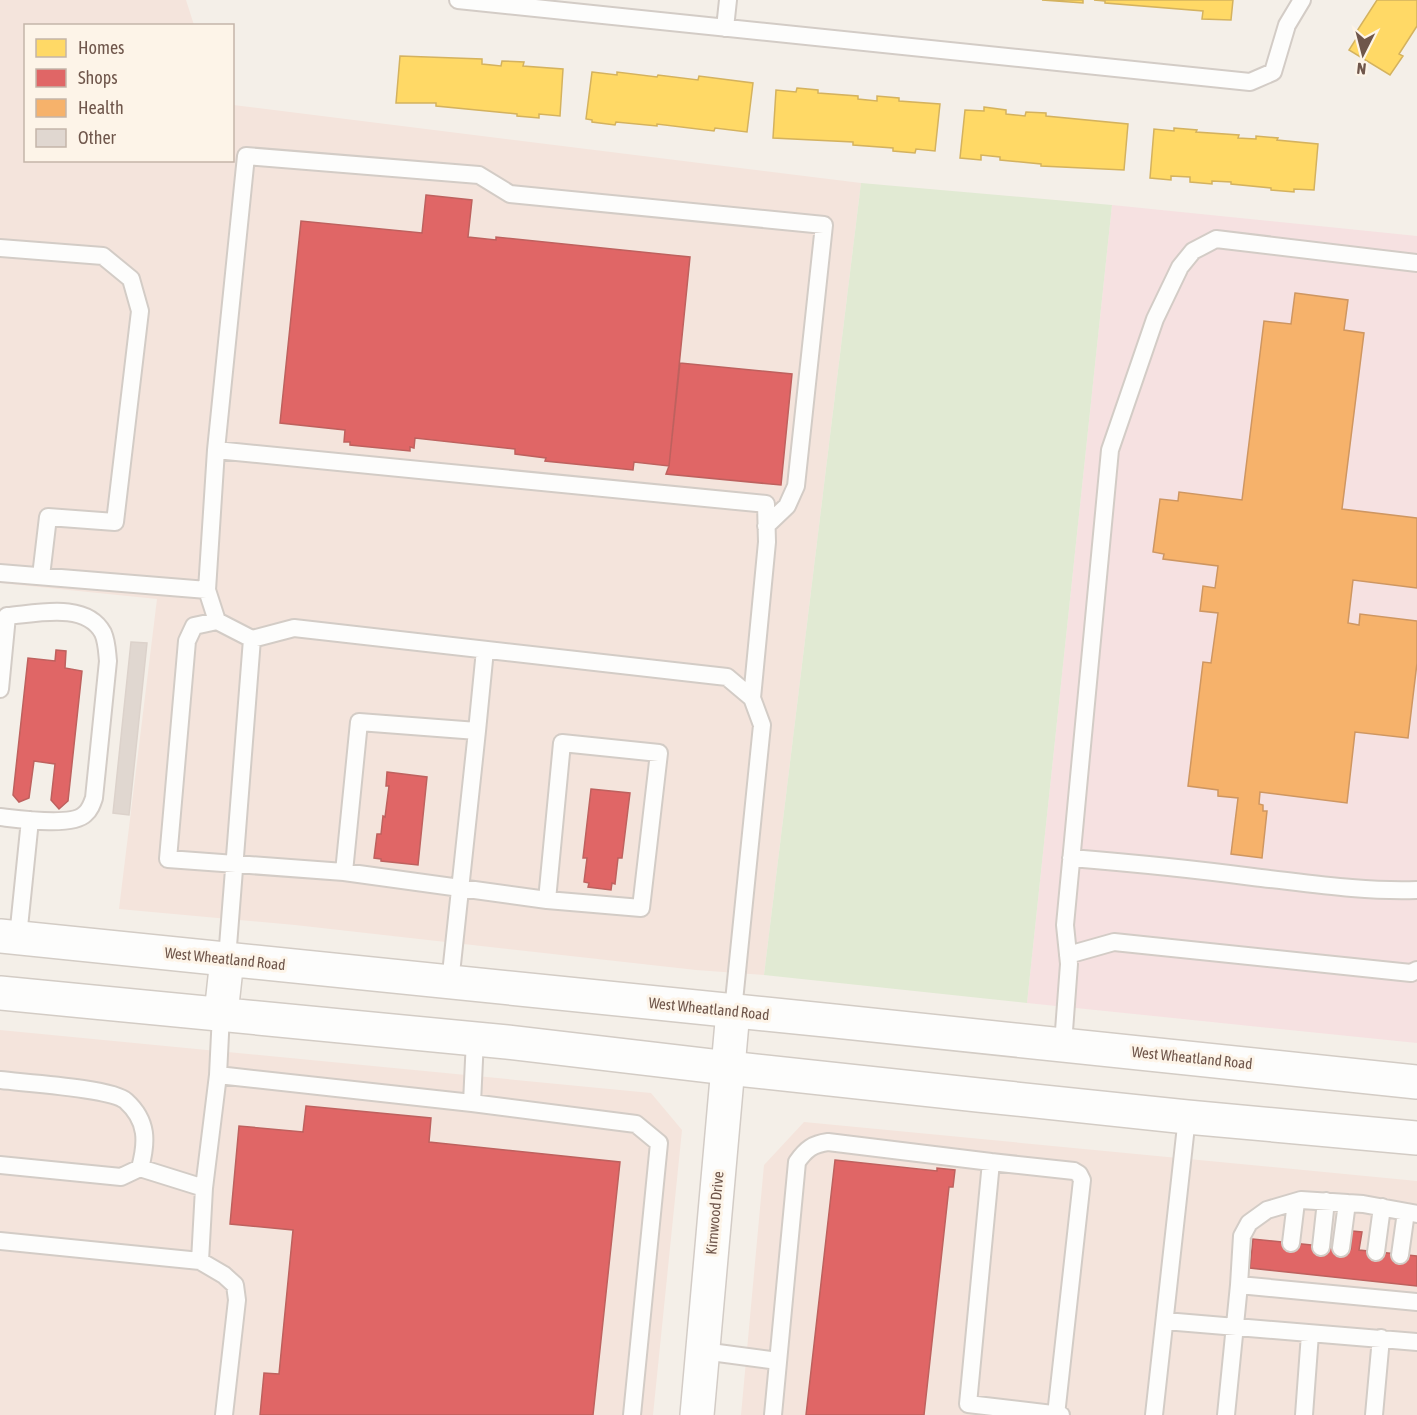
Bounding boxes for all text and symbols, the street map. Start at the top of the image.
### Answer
legend [24,24,234,162]
north arrow [1333,24,1393,84]
text: Homes [78,37,124,58]
text: N [1356,59,1367,78]
text: Shops [78,67,118,88]
text: Health [78,97,124,118]
text: Other [78,127,117,148]
street label: West Wheatland Road [164,944,286,973]
street label: West Wheatland Road [648,994,770,1023]
street label: West Wheatland Road [1131,1043,1253,1072]
street label: Kirnwood Drive [702,1170,727,1255]

